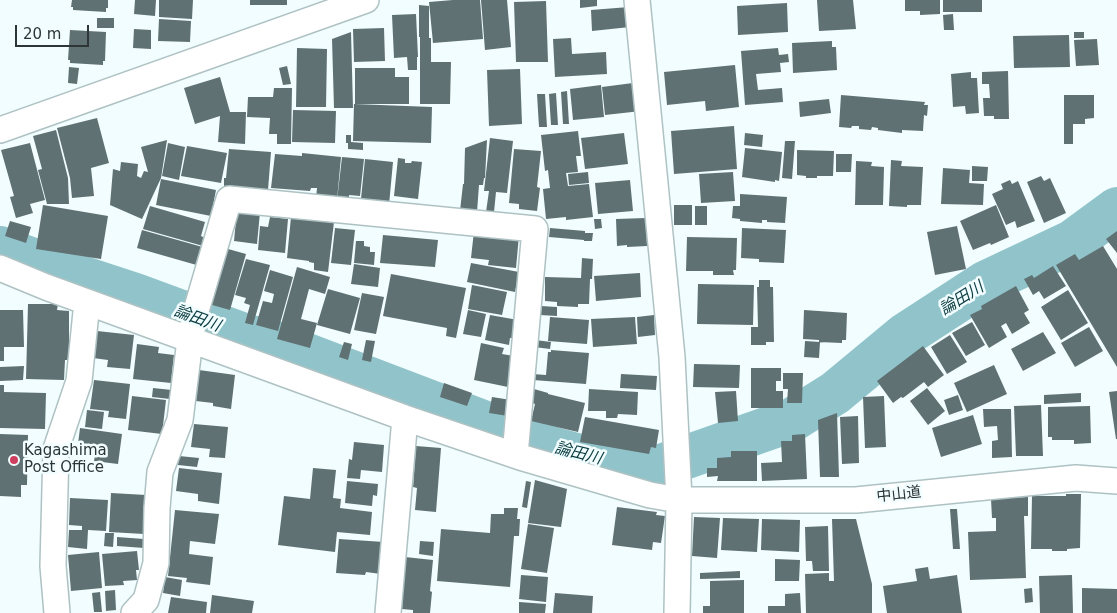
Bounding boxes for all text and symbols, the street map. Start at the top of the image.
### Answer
scale bar [18,15,91,47]
text: 20 m [23,25,61,43]
water label: 論田川 [937,278,987,320]
water label: 論田川 [171,302,223,336]
water label: 論田川 [552,439,604,469]
place label: Kagashima Post Office [24,442,107,477]
marker: Kagashima Post Office [8,454,20,466]
street label: 中山道 [876,484,922,506]

